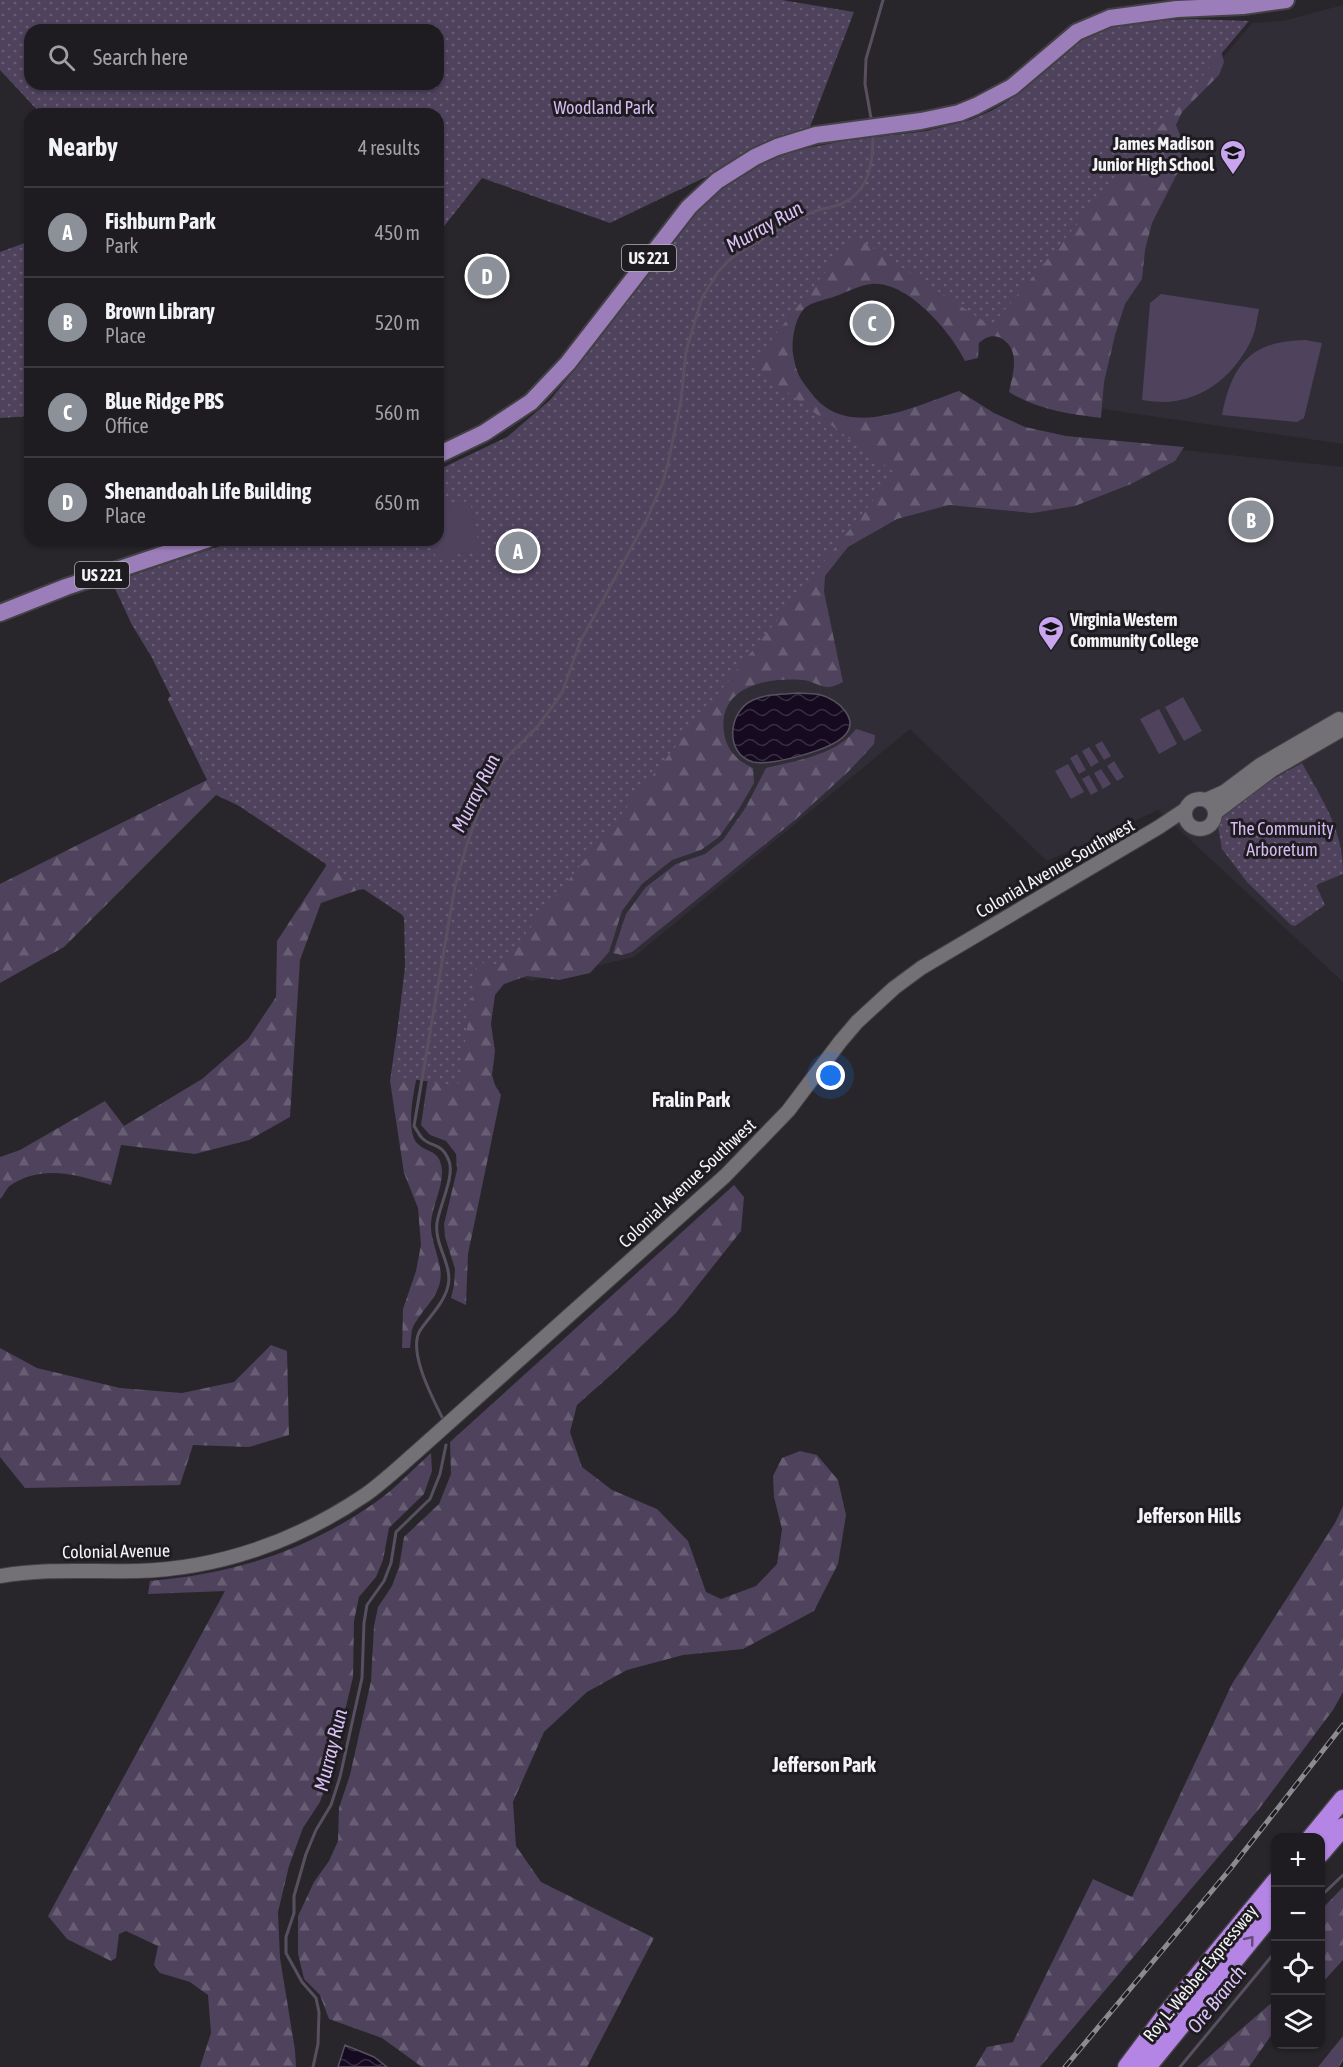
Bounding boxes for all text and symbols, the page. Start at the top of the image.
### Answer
search box [24,24,444,90]
icon: search [45,41,78,74]
text: Search here [93,44,188,70]
park label: Woodland Park [554,97,655,118]
text: Nearby [48,132,118,162]
place label: James Madison Junior High School [1091,133,1214,175]
text: 4 results [358,136,420,159]
school or university icon: James Madison Junior High School [1218,138,1248,176]
water label: Murray Run [722,195,807,256]
text: Fishburn Park [105,208,215,234]
text: A [63,221,72,244]
text: 450 m [375,221,420,244]
text: Park [105,234,138,257]
road number: US 221 [622,245,676,271]
pin: D [468,254,506,298]
text: Brown Library [105,298,215,324]
pin: C [852,300,892,346]
text: B [63,311,72,334]
text: 520 m [375,311,420,334]
text: Place [105,324,146,347]
text: Blue Ridge PBS [105,388,224,414]
text: C [63,401,72,424]
text: 560 m [375,401,420,424]
text: Office [105,414,149,437]
text: Shenandoah Life Building [105,478,311,504]
text: D [62,491,73,514]
text: 650 m [375,491,420,514]
pin: B [1232,498,1270,542]
text: Place [105,504,146,527]
pin: A [498,528,538,574]
road number: US 221 [75,562,129,588]
place label: Virginia Western Community College [1069,609,1199,651]
school or university icon: Virginia Western Community College [1036,614,1066,652]
water label: Murray Run [446,750,504,836]
street label: Colonial Avenue Southwest [972,814,1138,922]
park label: The Community Arboretum [1230,818,1334,860]
your location [816,1061,845,1090]
district label: Fralin Park [652,1088,730,1111]
street label: Colonial Avenue Southwest [614,1114,760,1252]
district label: Jefferson Hills [1136,1504,1241,1527]
street label: Colonial Avenue [62,1540,170,1562]
water label: Murray Run [309,1706,351,1793]
district label: Jefferson Park [771,1753,876,1776]
map controls [1271,1833,1325,2049]
button: + [1271,1833,1325,1887]
button: − [1271,1887,1325,1941]
street label: Roy L. Webber Expressway [1139,1901,1261,2045]
one-way arrow [1243,1936,1254,1947]
button: locate [1271,1941,1325,1995]
water label: Ore Branch [1182,1961,1250,2037]
button: layers [1271,1995,1325,2049]

